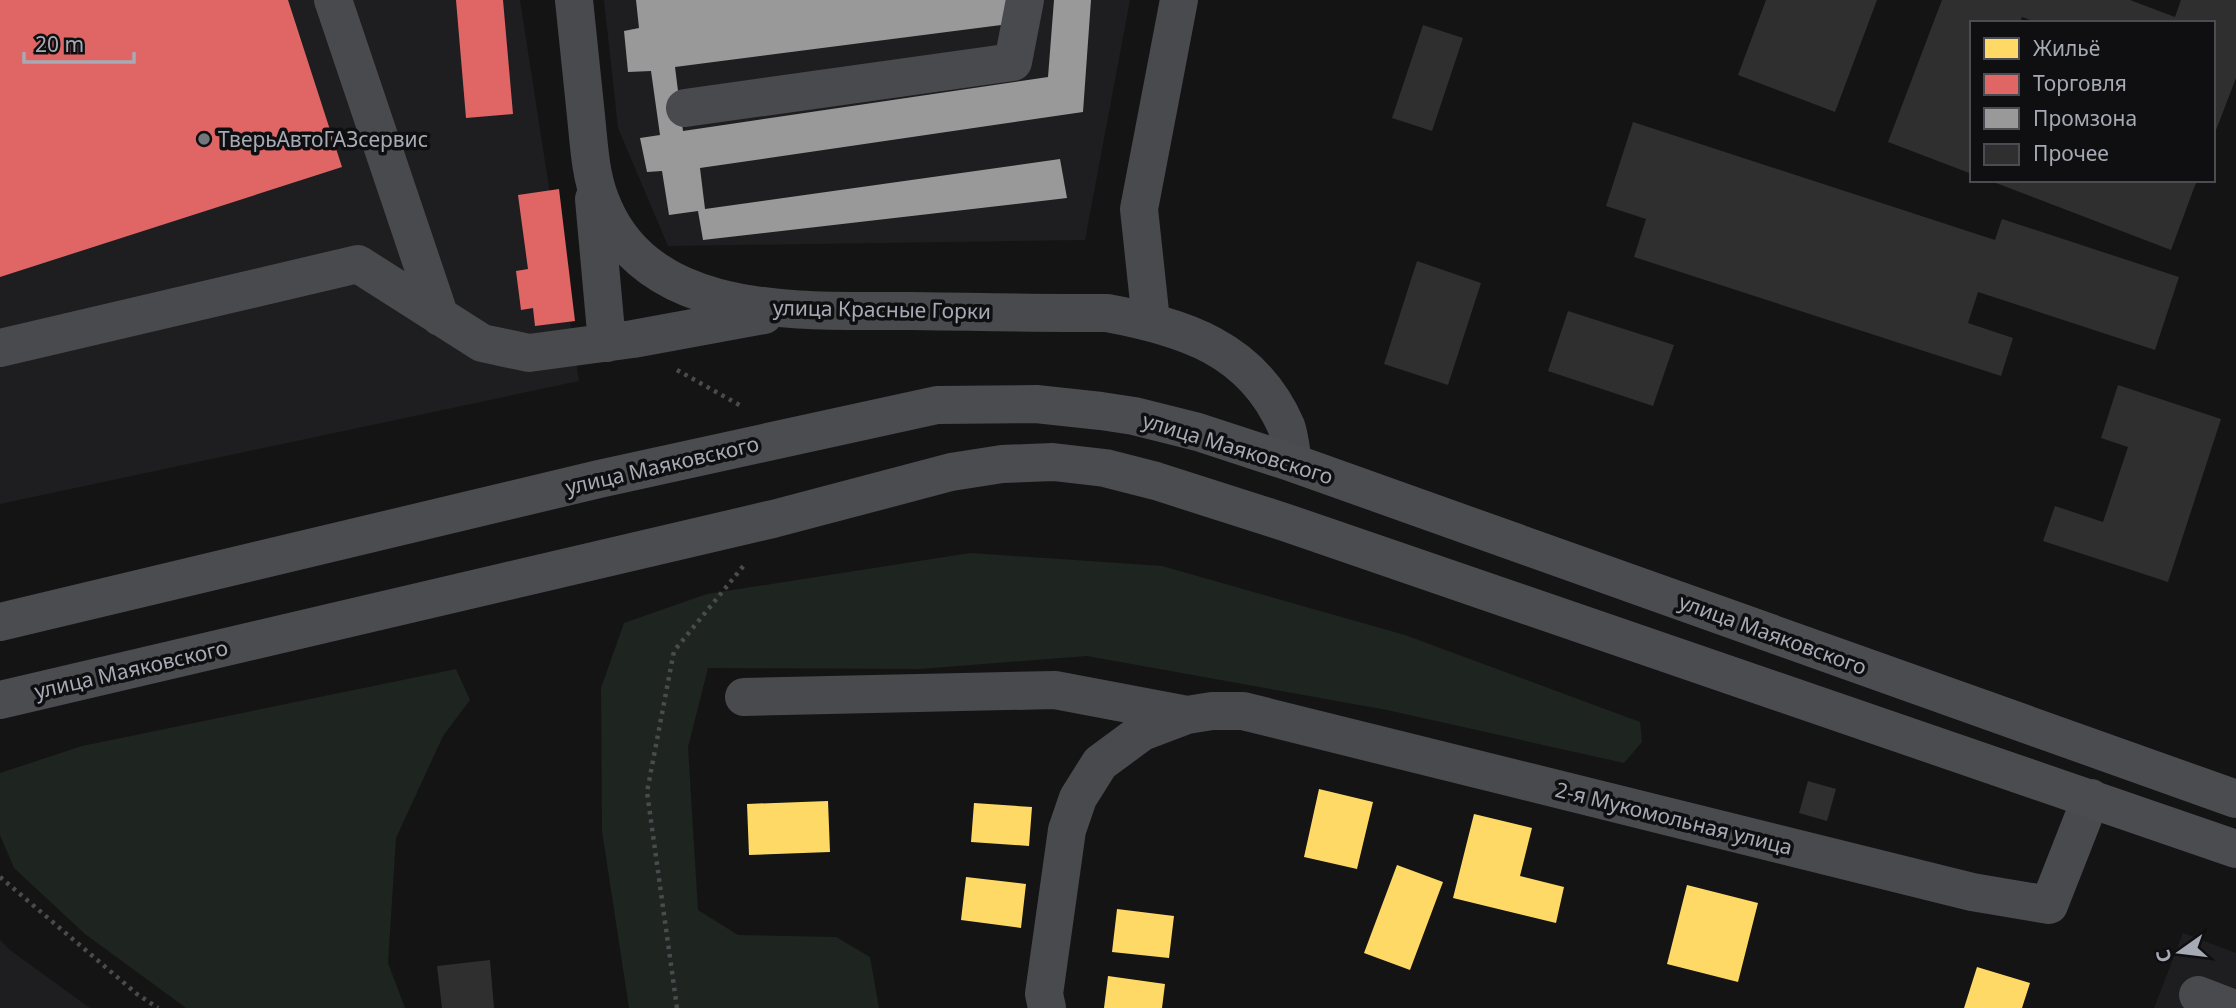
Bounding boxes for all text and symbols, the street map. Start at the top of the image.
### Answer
scale bar [24,21,135,65]
legend [1970,21,2215,182]
text: 20 m [35,30,84,58]
text: Жильё [2033,34,2100,62]
text: Торговля [2033,69,2127,97]
text: Промзона [2033,104,2137,132]
place label: ТверьАвтоГАЗсервис [218,125,428,153]
marker: ТверьАвтоГАЗсервис [196,131,212,147]
text: Прочее [2033,139,2109,167]
street label: улица Красные Горки [773,293,991,325]
street label: улица Маяковского [1139,406,1337,490]
street label: улица Маяковского [562,429,762,501]
street label: улица Маяковского [1675,587,1871,681]
street label: улица Маяковского [31,633,231,705]
street label: 2-я Мукомольная улица [1553,775,1795,861]
north arrow [2145,917,2215,987]
text: С [2149,947,2178,965]

